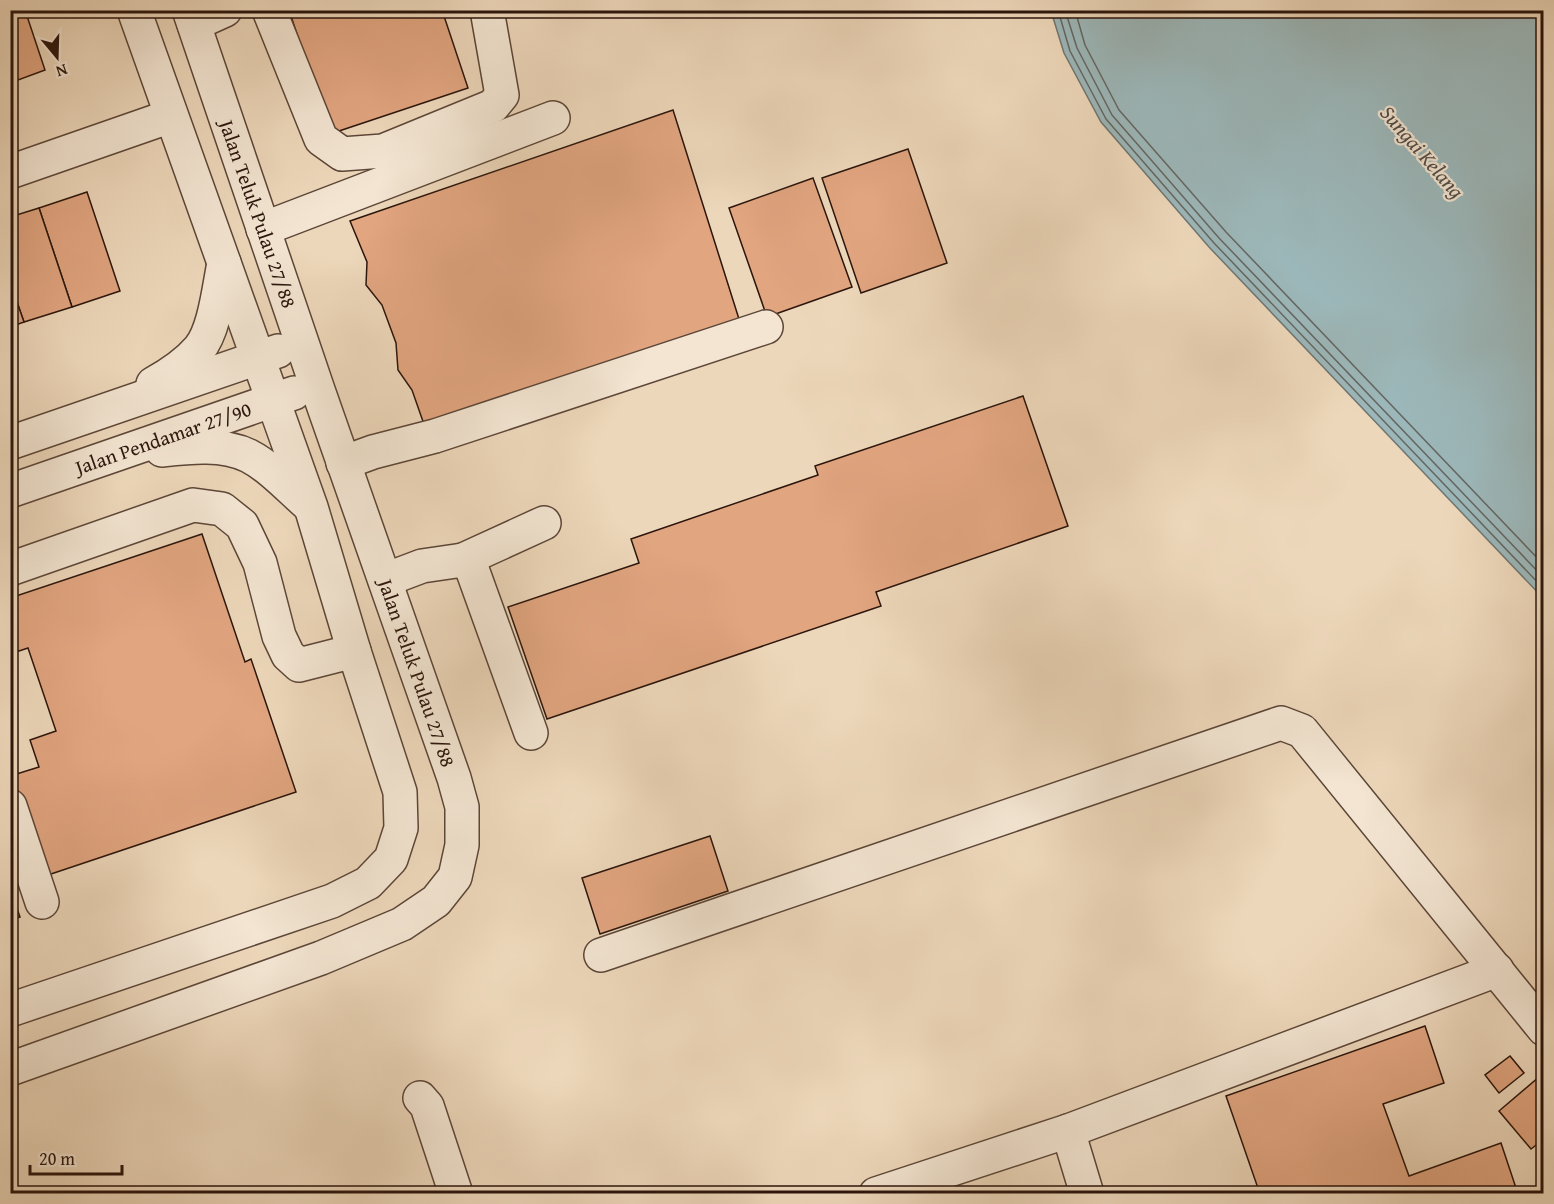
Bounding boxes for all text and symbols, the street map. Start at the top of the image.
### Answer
north arrow [27,27,87,87]
text: N [53,58,71,84]
water label: Sungai Kelang [1373,98,1472,205]
street label: Jalan Teluk Pulau 27/88 [212,113,304,312]
street label: Jalan Pendamar 27/90 [68,394,255,482]
street label: Jalan Teluk Pulau 27/88 [371,572,463,771]
scale bar [30,1138,122,1176]
text: 20 m [39,1145,75,1172]

